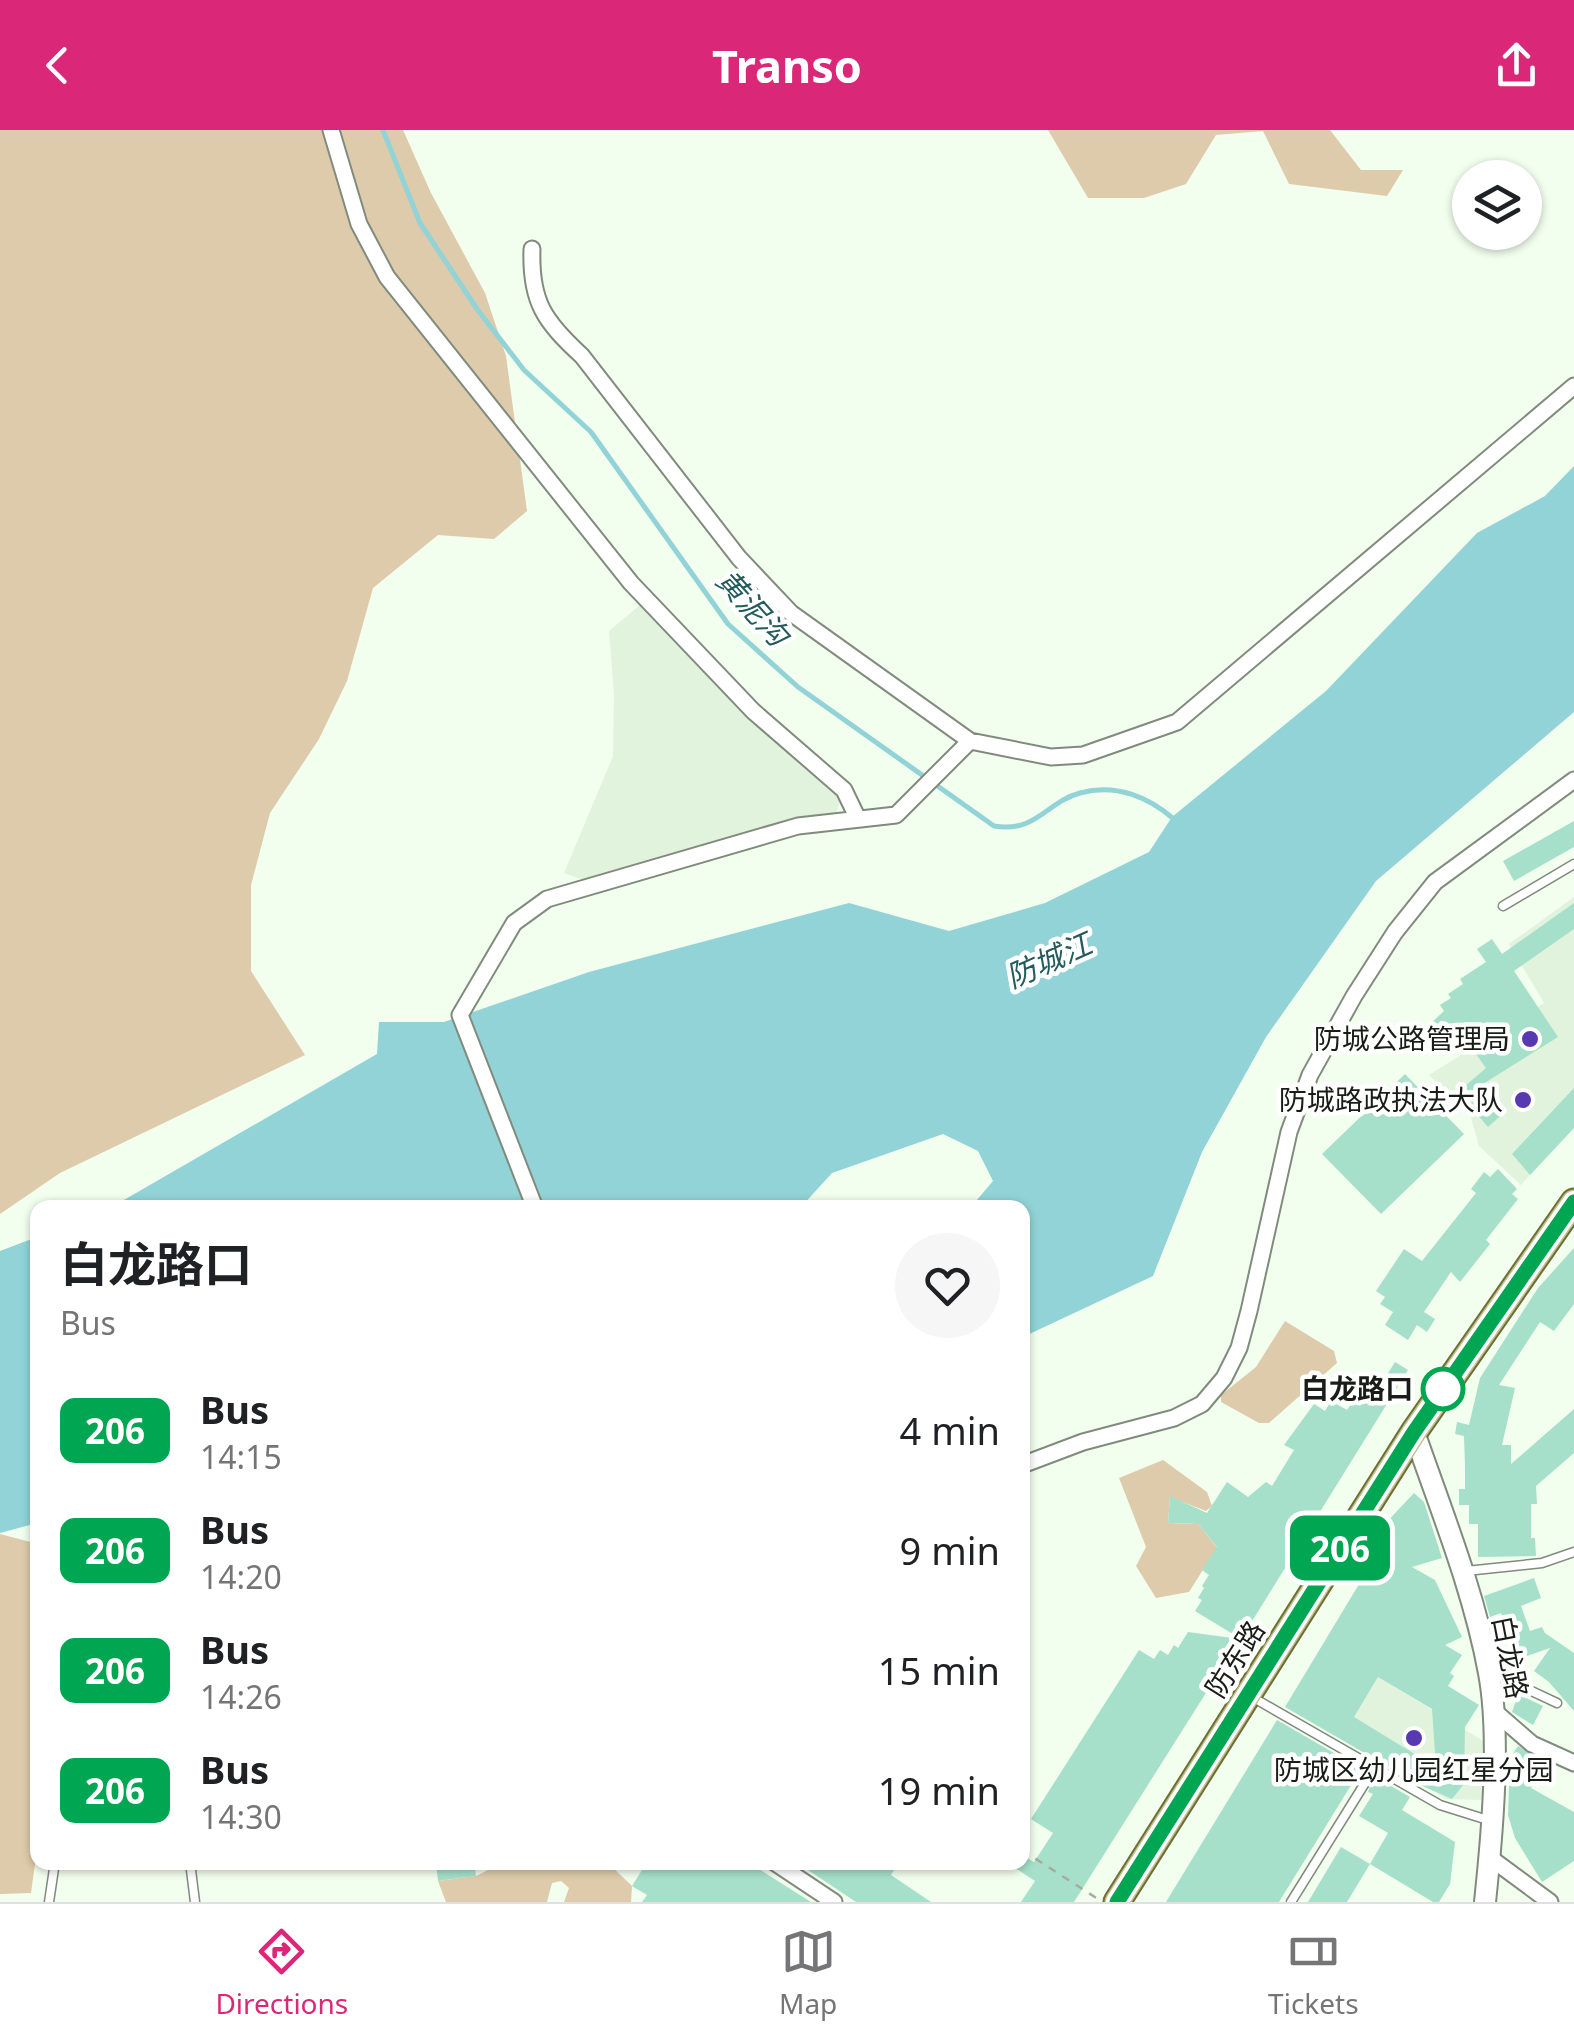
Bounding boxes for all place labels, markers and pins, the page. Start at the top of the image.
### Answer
place label: 防城公路管理局 [1314,1019,1510,1057]
marker: 防城公路管理局 [1519,1028,1541,1050]
place label: 防城路政执法大队 [1279,1080,1503,1118]
marker: 防城路政执法大队 [1512,1089,1534,1111]
marker: 白龙路口 [1422,1368,1464,1410]
place label: 白龙路口 [1301,1369,1413,1407]
marker: 防城区幼儿园红星分园 [1403,1727,1425,1749]
place label: 防城区幼儿园红星分园 [1274,1750,1554,1788]

